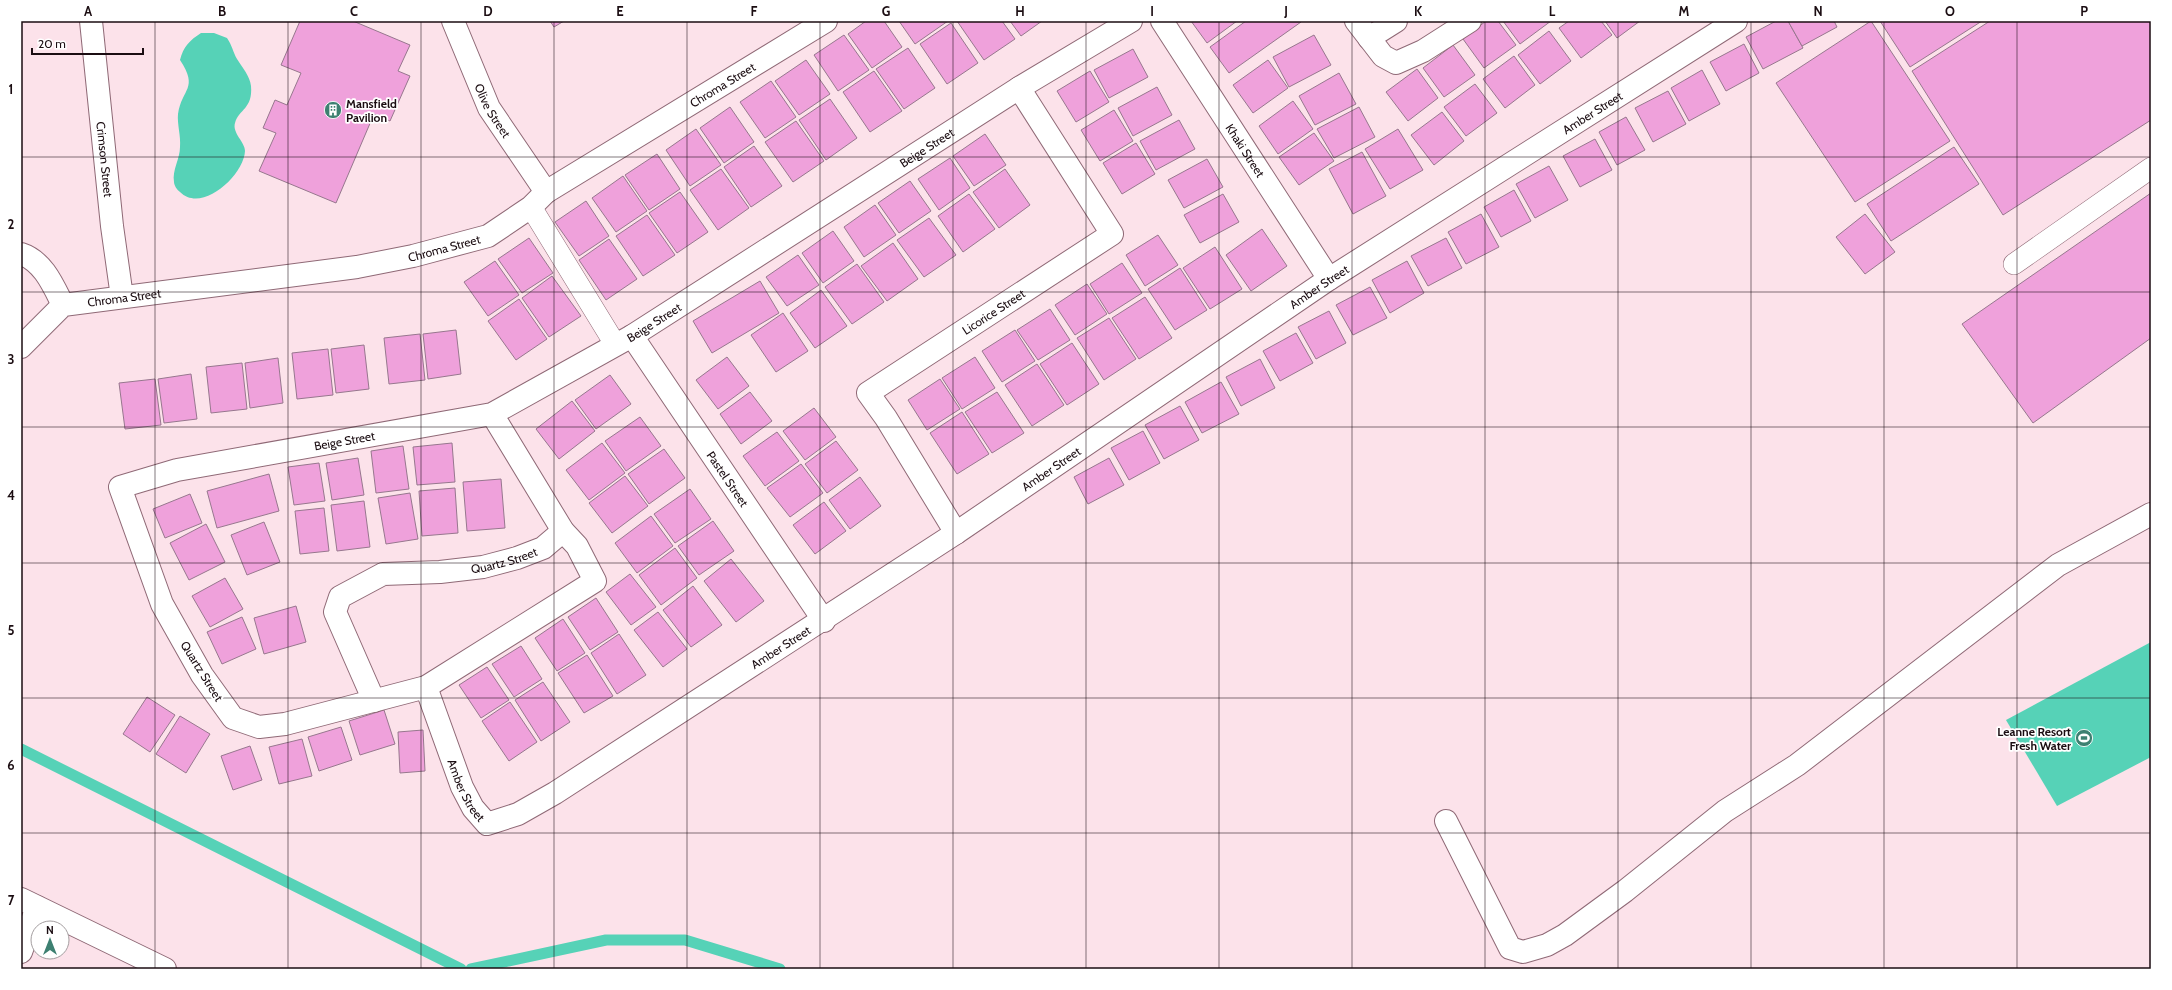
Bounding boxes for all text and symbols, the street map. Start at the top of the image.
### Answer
text: A [84,3,93,19]
text: B [218,3,226,19]
text: C [350,3,358,19]
text: D [483,3,493,19]
text: E [616,3,624,19]
text: F [751,3,758,19]
text: G [882,3,891,19]
text: H [1015,3,1025,19]
text: I [1150,3,1154,19]
text: J [1283,3,1288,19]
text: K [1414,3,1423,19]
text: L [1549,3,1556,19]
text: M [1679,3,1690,19]
text: N [1813,3,1823,19]
text: O [1945,3,1955,19]
text: P [2080,3,2088,19]
scale bar [32,30,143,56]
text: 20 m [38,36,66,51]
street label: Chroma Street [687,59,758,110]
text: 1 [9,81,13,97]
street label: Olive Street [472,81,514,140]
street label: Amber Street [1559,88,1625,137]
place label: Mansfield Pavilion [346,96,397,125]
building icon: Mansfield Pavilion [323,100,343,120]
street label: Crimson Street [94,121,117,198]
street label: Khaki Street [1223,121,1268,180]
street label: Beige Street [897,124,957,170]
text: 2 [8,216,15,232]
street label: Chroma Street [407,231,482,264]
street label: Amber Street [1286,261,1351,311]
street label: Chroma Street [86,285,162,309]
street label: Licorice Street [959,285,1028,337]
street label: Beige Street [624,299,684,345]
text: 3 [7,351,15,367]
street label: Beige Street [313,427,376,453]
street label: Amber Street [1018,443,1083,494]
street label: Pastel Street [704,448,752,509]
text: 4 [7,487,15,503]
street label: Quartz Street [470,543,539,576]
text: 5 [8,622,15,638]
street label: Amber Street [748,622,813,672]
street label: Quartz Street [178,638,226,704]
place label: Leanne Resort Fresh Water [1997,724,2071,753]
sports icon: Leanne Resort Fresh Water [2074,728,2094,748]
text: 6 [7,757,15,773]
street label: Amber Street [445,757,489,824]
text: 7 [8,892,15,908]
north arrow [30,920,70,960]
text: N [46,923,54,937]

